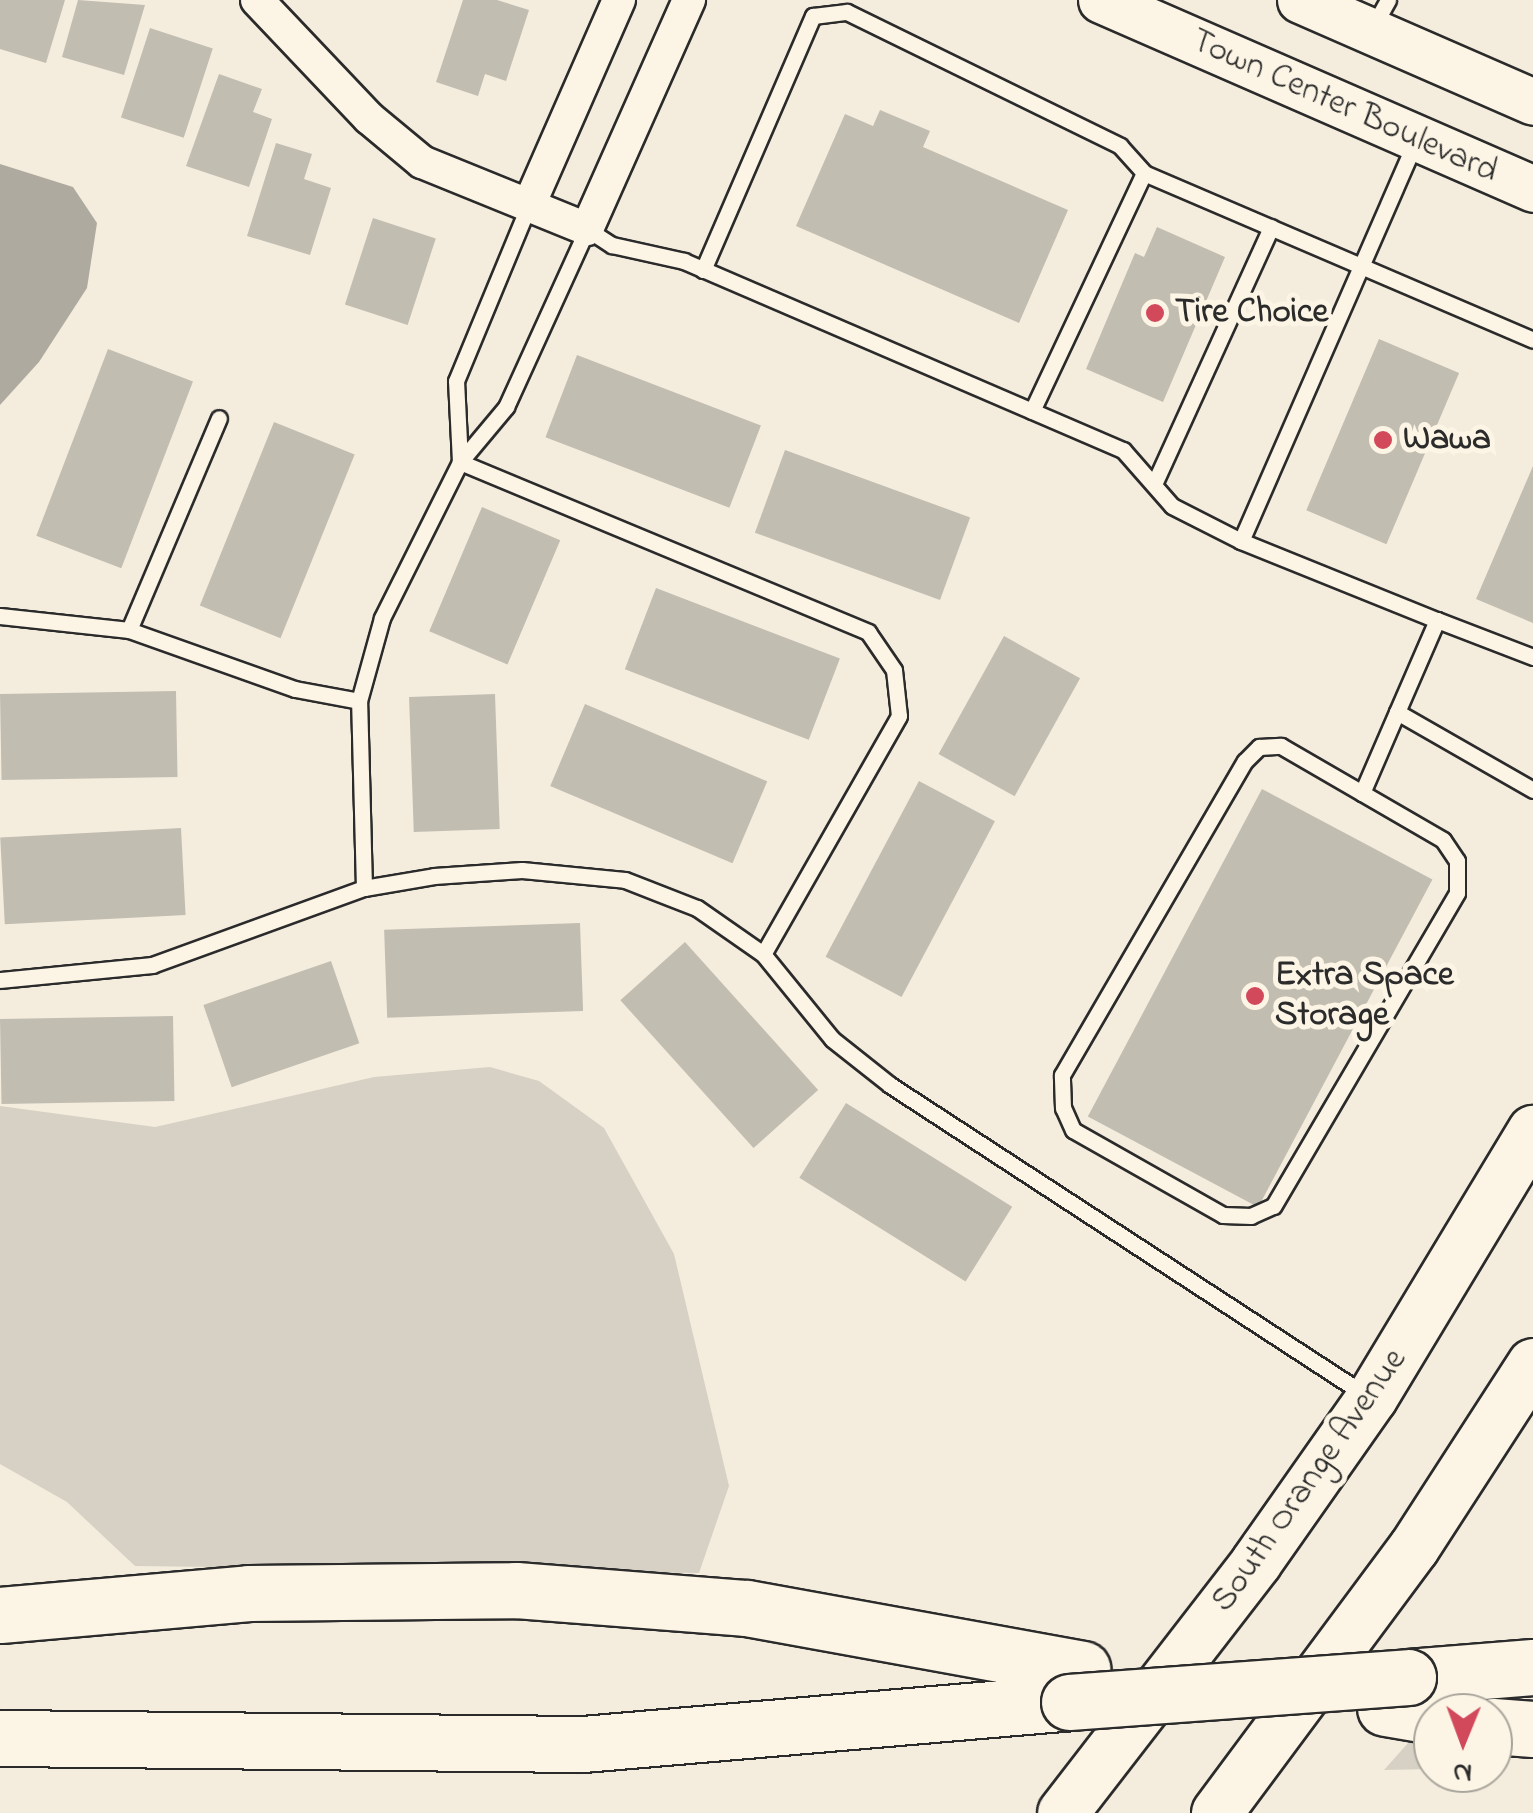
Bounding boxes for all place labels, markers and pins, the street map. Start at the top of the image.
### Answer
place label: Tire Choice [1175,292,1328,334]
marker: Tire Choice [1144,302,1166,324]
place label: Wawa [1403,419,1491,461]
marker: Wawa [1372,429,1394,451]
place label: Extra Space Storage [1275,955,1454,1037]
marker: Extra Space Storage [1244,985,1266,1007]

